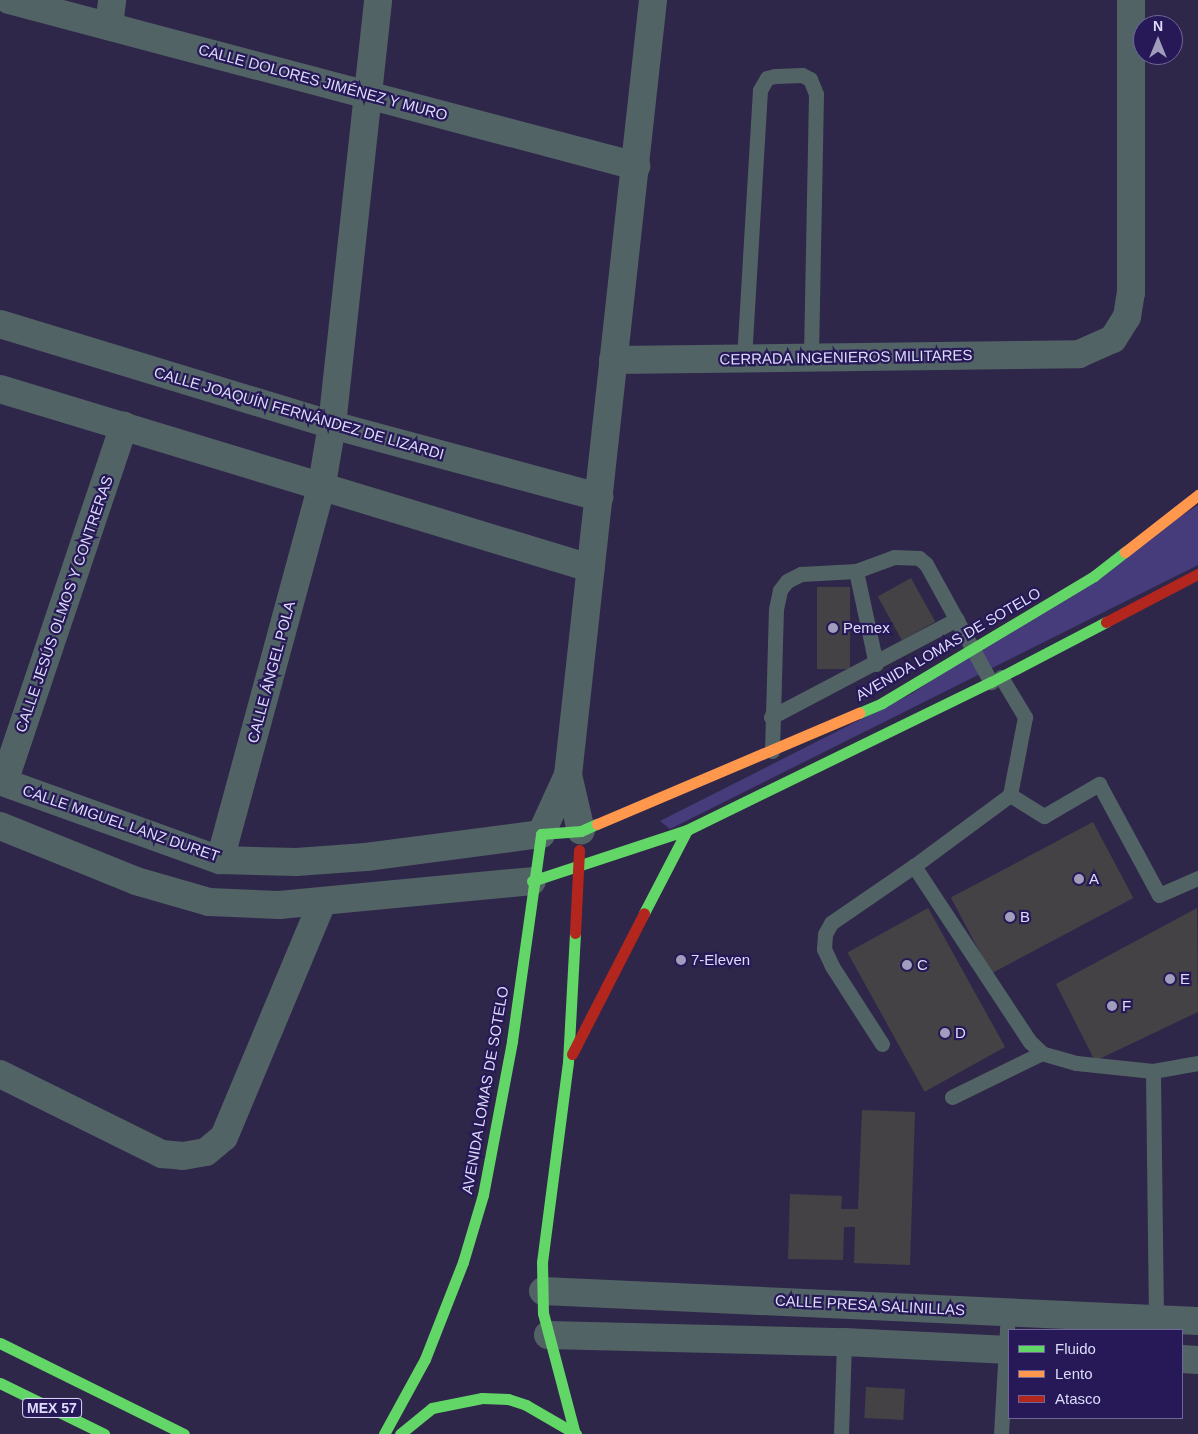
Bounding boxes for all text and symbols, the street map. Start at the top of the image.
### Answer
north arrow [1133,15,1183,65]
text: N [1153,18,1163,34]
street label: CALLE DOLORES JIMÉNEZ Y MURO [196,40,450,124]
street label: CERRADA INGENIEROS MILITARES [719,346,973,368]
street label: CALLE JOAQUÍN FERNÁNDEZ DE LIZARDI [152,363,446,463]
street label: CALLE JESÚS OLMOS Y CONTRERAS [11,473,117,735]
street label: AVENIDA LOMAS DE SOTELO [852,583,1044,705]
street label: CALLE ÁNGEL POLA [243,599,299,745]
place label: Pemex [843,619,890,637]
marker: Pemex [827,622,839,634]
street label: CALLE MIGUEL LANZ DURET [20,781,222,865]
place label: A [1089,870,1099,888]
marker: A [1073,873,1085,885]
place label: B [1020,908,1030,926]
marker: B [1004,911,1016,923]
place label: 7-Eleven [691,951,750,969]
marker: 7-Eleven [675,954,687,966]
place label: C [917,956,928,974]
marker: C [901,959,913,971]
place label: E [1180,970,1190,988]
marker: E [1164,973,1176,985]
street label: AVENIDA LOMAS DE SOTELO [458,984,512,1196]
place label: F [1122,997,1131,1015]
marker: F [1106,1000,1118,1012]
place label: D [955,1024,966,1042]
marker: D [939,1027,951,1039]
street label: CALLE PRESA SALINILLAS [774,1291,966,1319]
legend [1008,1329,1183,1419]
text: Fluido [1055,1340,1096,1357]
text: Lento [1055,1365,1093,1382]
text: Atasco [1055,1390,1101,1407]
road number: MEX 57 [22,1396,82,1420]

